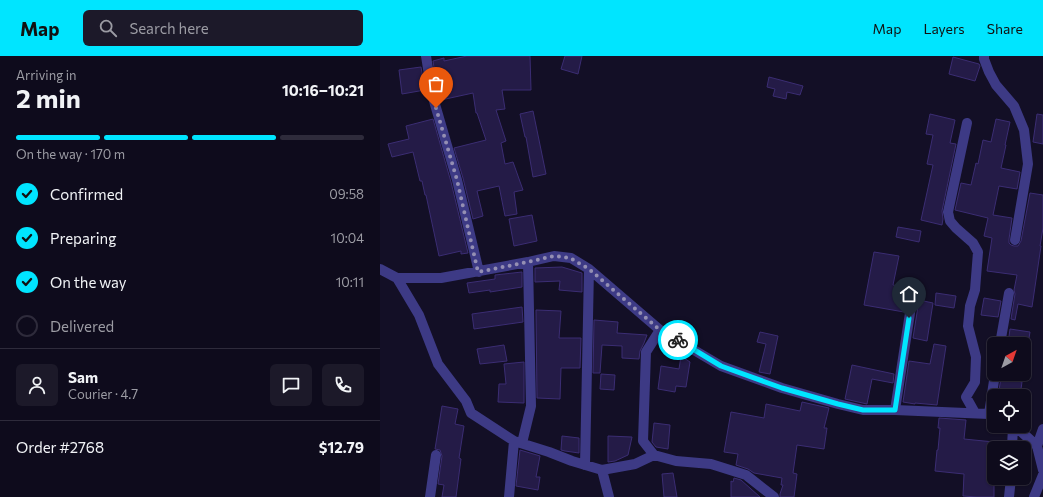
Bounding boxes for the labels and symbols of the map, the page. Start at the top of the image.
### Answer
pin [419,67,453,108]
pin [892,277,926,318]
courier [658,320,698,360]
north arrow [987,337,1031,381]

